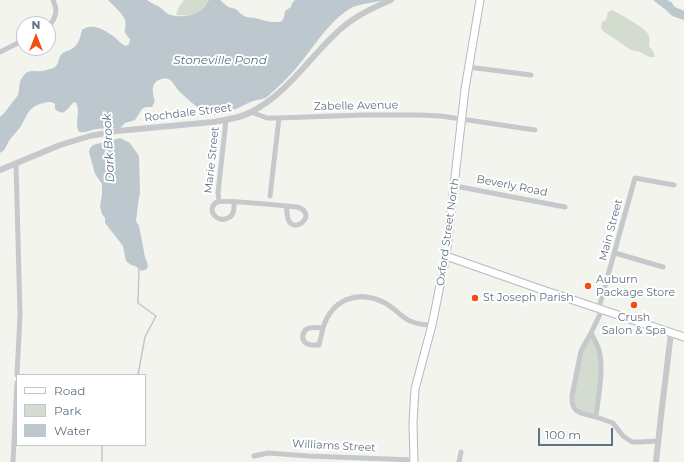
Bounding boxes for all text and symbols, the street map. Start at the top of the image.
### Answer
north arrow [16,16,56,56]
text: N [32,18,40,32]
water label: Stoneville Pond [173,53,267,67]
street label: Zabelle Avenue [314,99,398,113]
street label: Rochdale Street [143,101,233,125]
water label: Dark Brook [100,113,118,183]
street label: Marie Street [202,126,222,194]
street label: Beverly Road [475,173,549,199]
street label: Oxford Street North [434,177,462,287]
street label: Main Street [596,198,626,262]
place label: Auburn Package Store [596,273,675,299]
marker: Auburn Package Store [583,281,593,291]
place label: St Joseph Parish [483,291,574,305]
marker: St Joseph Parish [470,293,480,303]
marker: Crush Salon & Spa [629,300,639,310]
place label: Crush Salon & Spa [602,311,666,337]
legend [16,374,146,446]
text: Road [54,383,85,398]
text: Park [54,403,81,418]
scale bar [540,420,615,446]
text: Water [54,423,90,438]
text: 100 m [545,427,581,442]
street label: Williams Street [292,437,376,455]

